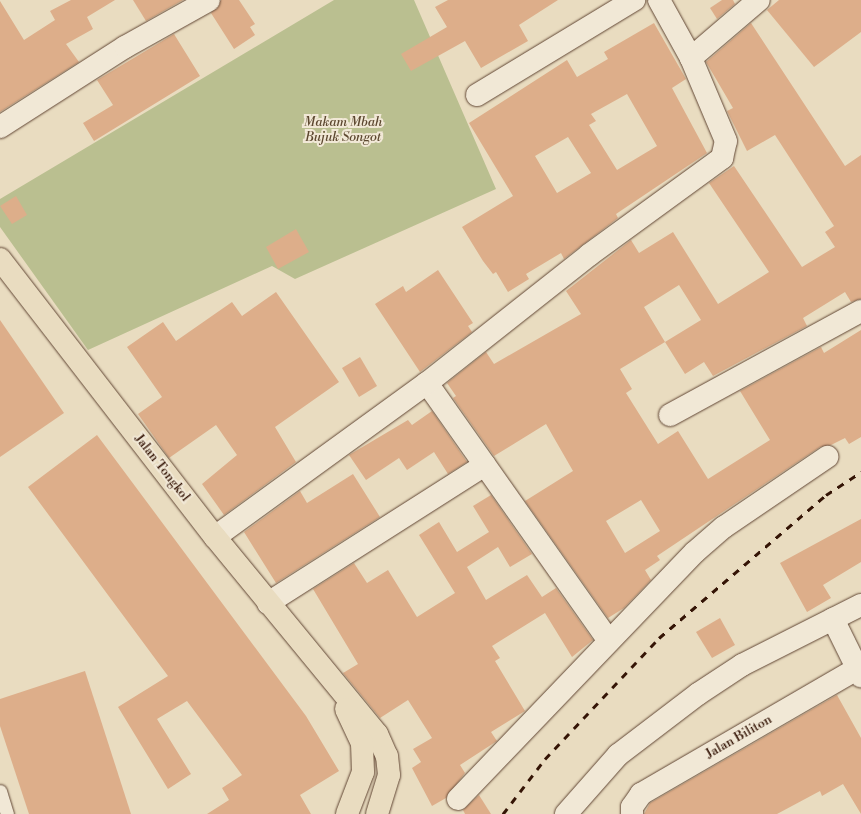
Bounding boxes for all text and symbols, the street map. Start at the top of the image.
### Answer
park label: Makam Mbah Bujuk Songot [304,115,382,146]
street label: Jalan Tongkol [131,431,193,505]
street label: Jalan Biliton [703,712,775,762]

